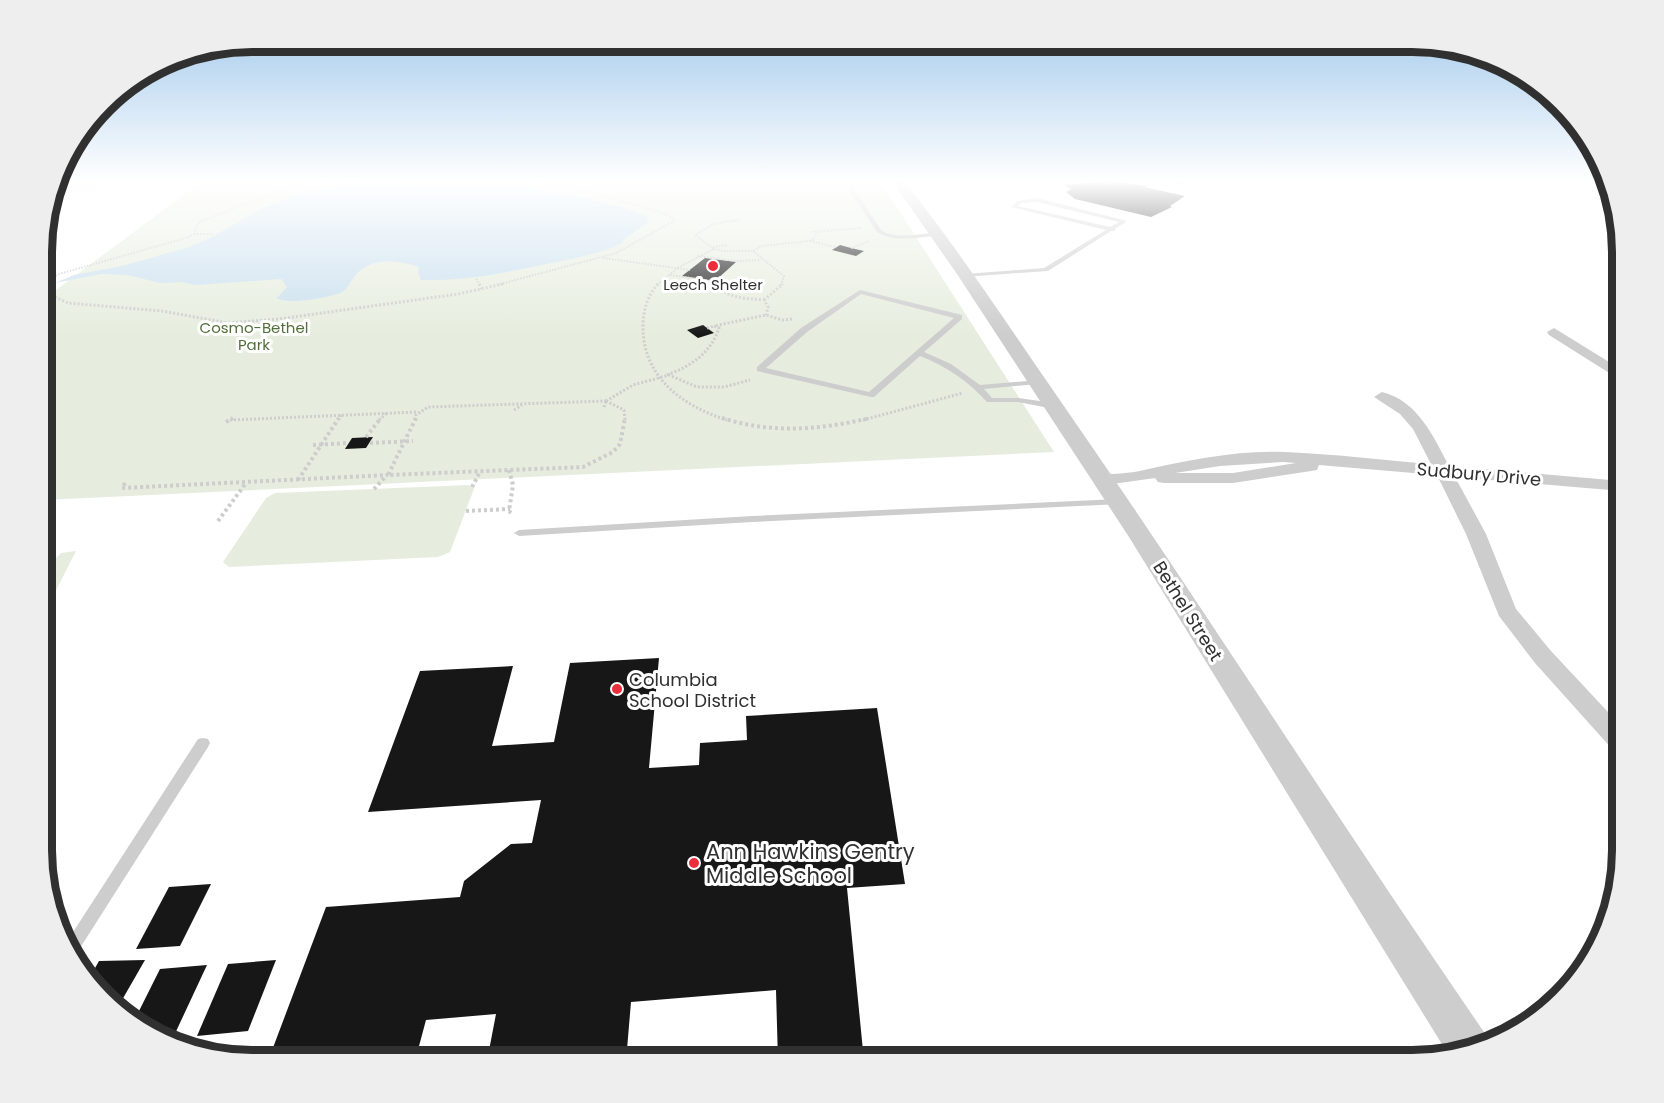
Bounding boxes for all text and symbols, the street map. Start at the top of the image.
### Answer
marker: Leech Shelter [706,259,720,273]
place label: Leech Shelter [663,274,763,295]
park label: Cosmo-Bethel Park [200,317,308,355]
street label: Sudbury Drive [1416,456,1542,492]
street label: Bethel Street [1147,556,1229,666]
place label: Columbia School District [629,667,756,713]
marker: Columbia School District [610,682,624,696]
place label: Ann Hawkins Gentry Middle School [706,837,915,890]
marker: Ann Hawkins Gentry Middle School [687,856,701,870]

